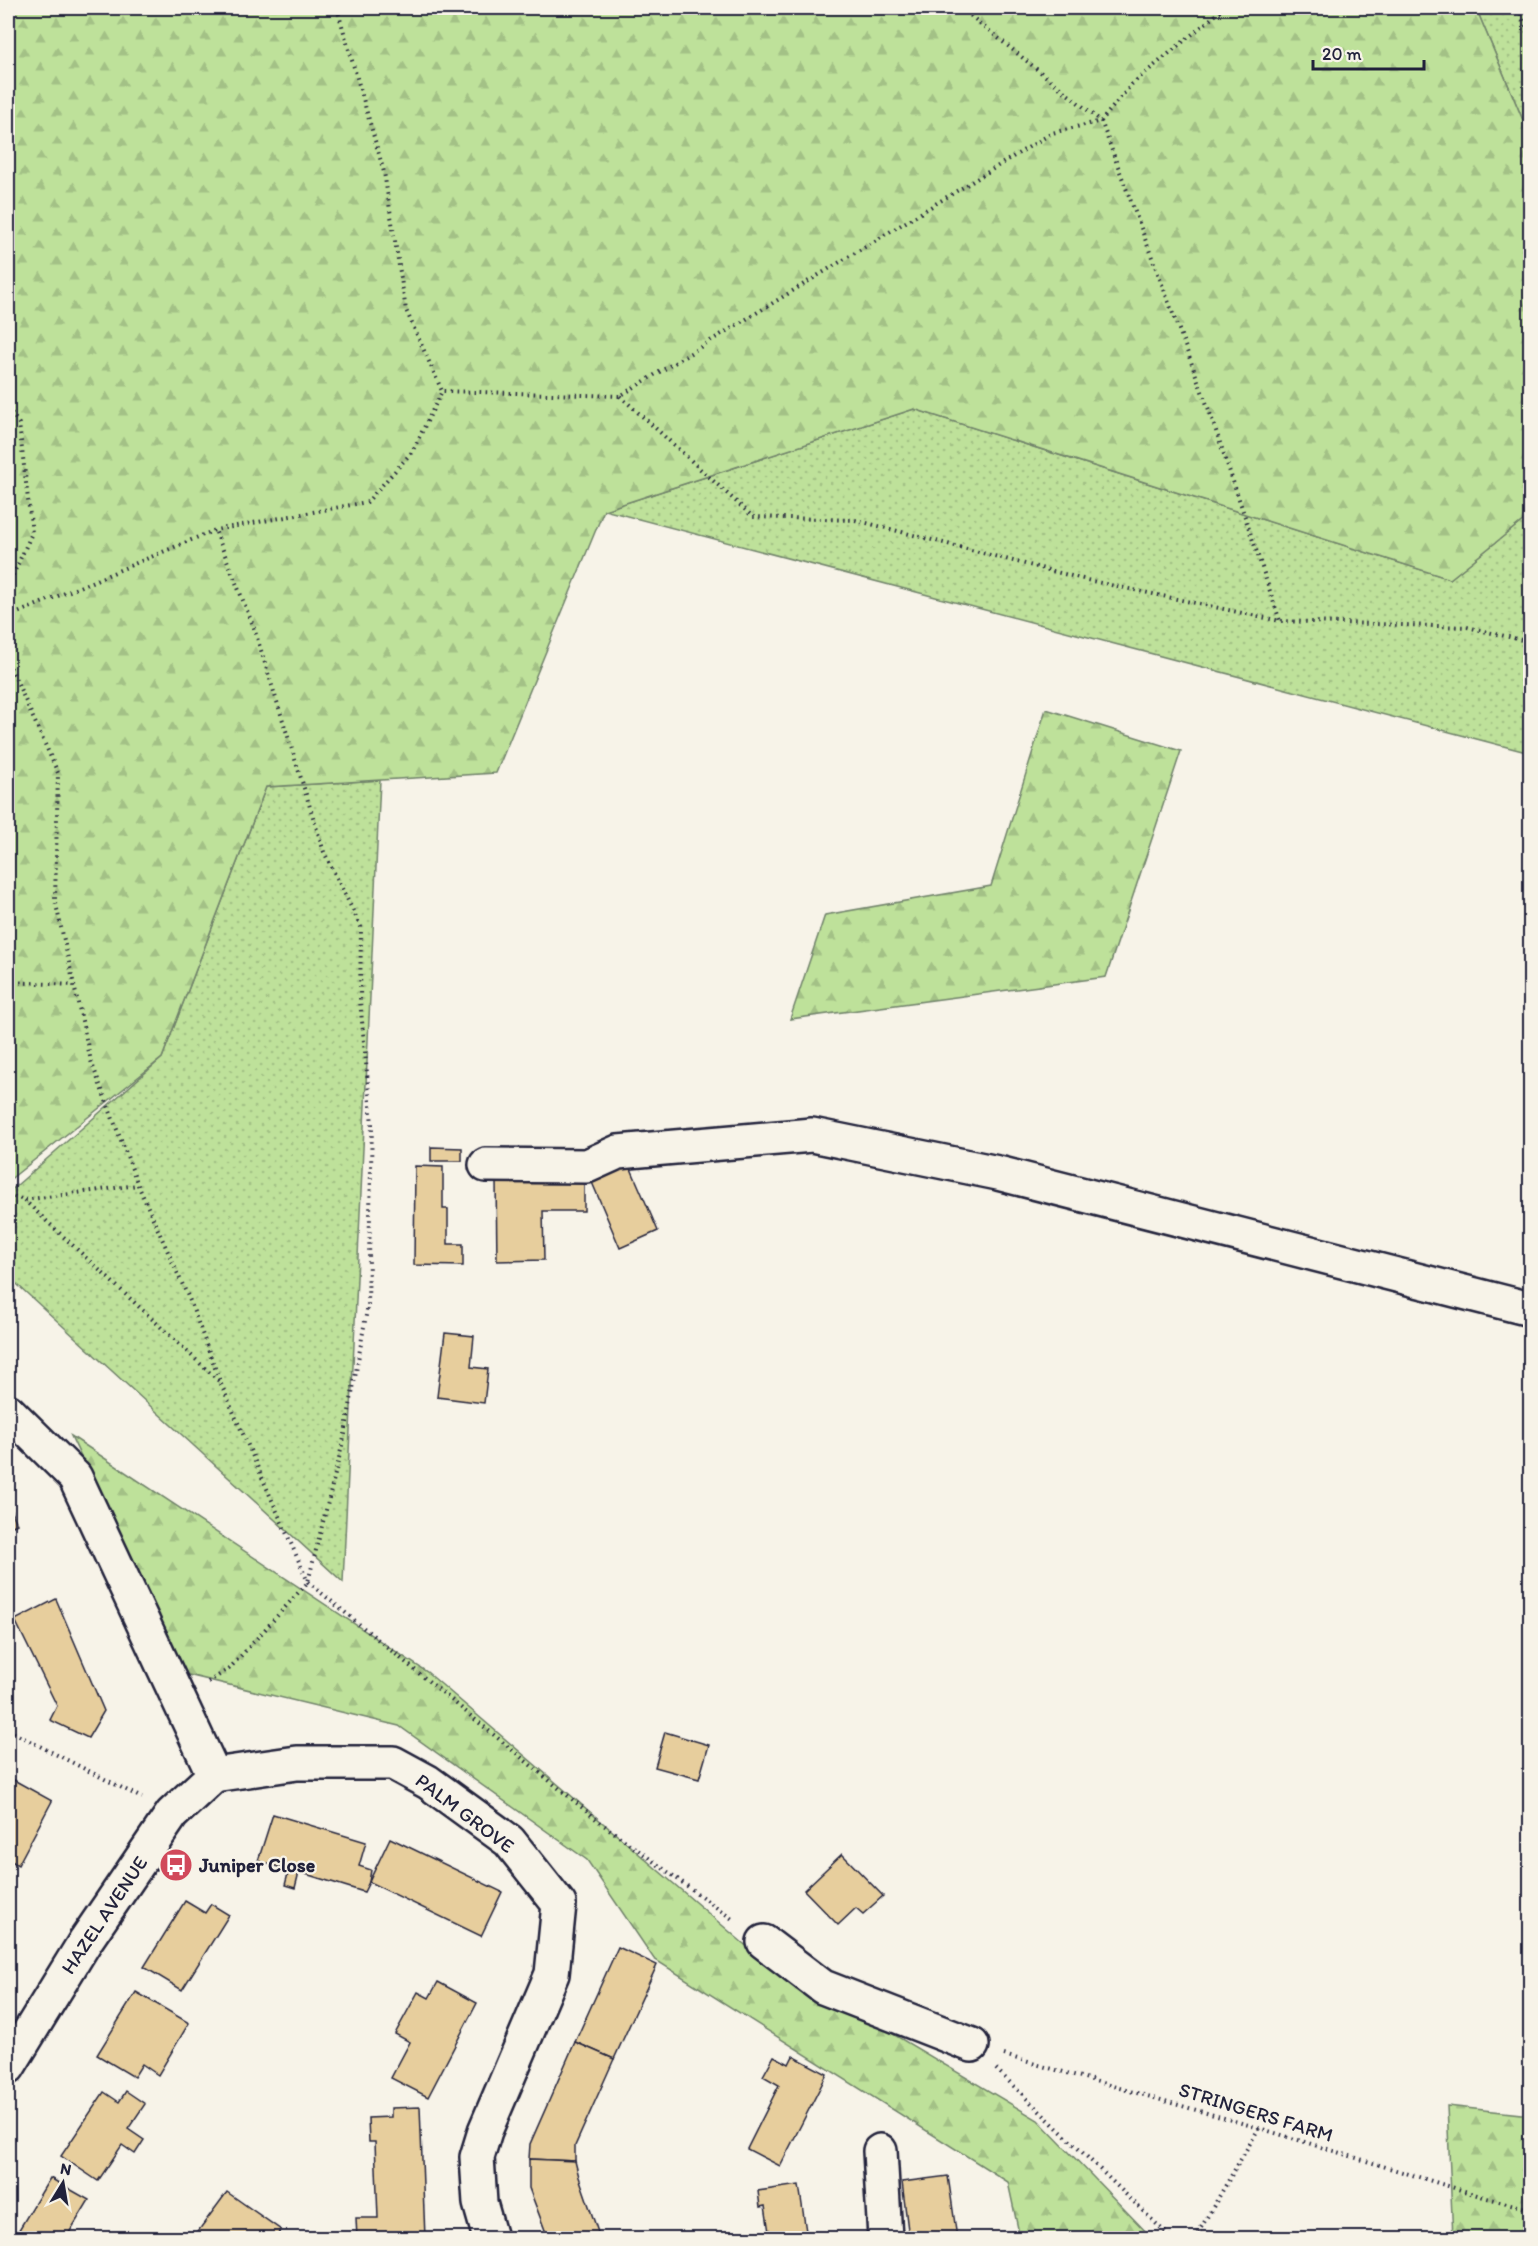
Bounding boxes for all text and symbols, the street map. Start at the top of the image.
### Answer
scale bar [1313,33,1424,71]
text: 20 m [1322,43,1362,65]
street label: PALM GROVE [411,1768,519,1858]
bus stop icon: Juniper Close [158,1847,194,1883]
street label: HAZEL AVENUE [56,1851,152,1979]
place label: Juniper Close [198,1853,316,1878]
street label: STRINGERS FARM [1176,2077,1336,2147]
north arrow [33,2153,93,2213]
text: N [59,2158,73,2179]

